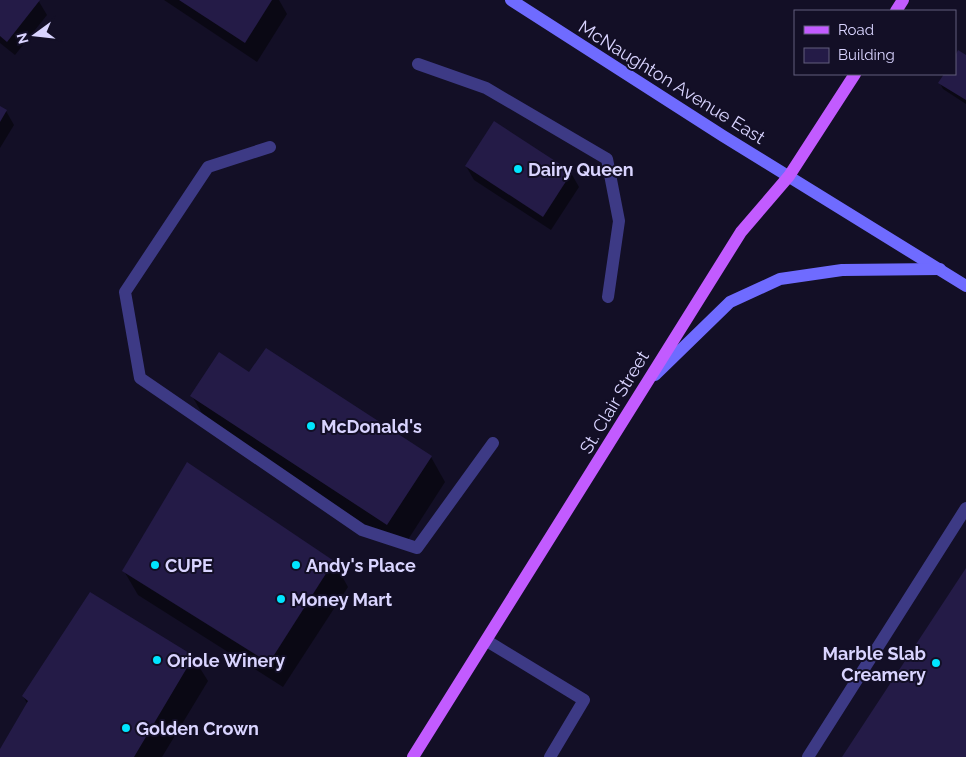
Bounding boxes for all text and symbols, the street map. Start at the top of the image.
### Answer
north arrow [10,10,60,60]
legend [794,10,956,75]
street label: McNaughton Avenue East [575,16,769,148]
text: Road [838,21,874,39]
text: N [13,31,32,46]
text: Building [838,46,895,64]
place label: Dairy Queen [528,159,634,180]
marker: Dairy Queen [512,163,524,175]
street label: St. Clair Street [575,347,653,457]
place label: McDonald's [321,416,422,437]
marker: McDonald's [305,420,317,432]
place label: CUPE [165,555,213,576]
place label: Andy's Place [306,555,416,576]
marker: CUPE [149,559,161,571]
marker: Andy's Place [290,559,302,571]
place label: Money Mart [291,589,392,610]
marker: Money Mart [275,593,287,605]
place label: Marble Slab Creamery [823,643,926,685]
place label: Oriole Winery [167,650,285,671]
marker: Oriole Winery [151,654,163,666]
marker: Marble Slab Creamery [930,657,942,669]
place label: Golden Crown [136,718,259,739]
marker: Golden Crown [120,722,132,734]

